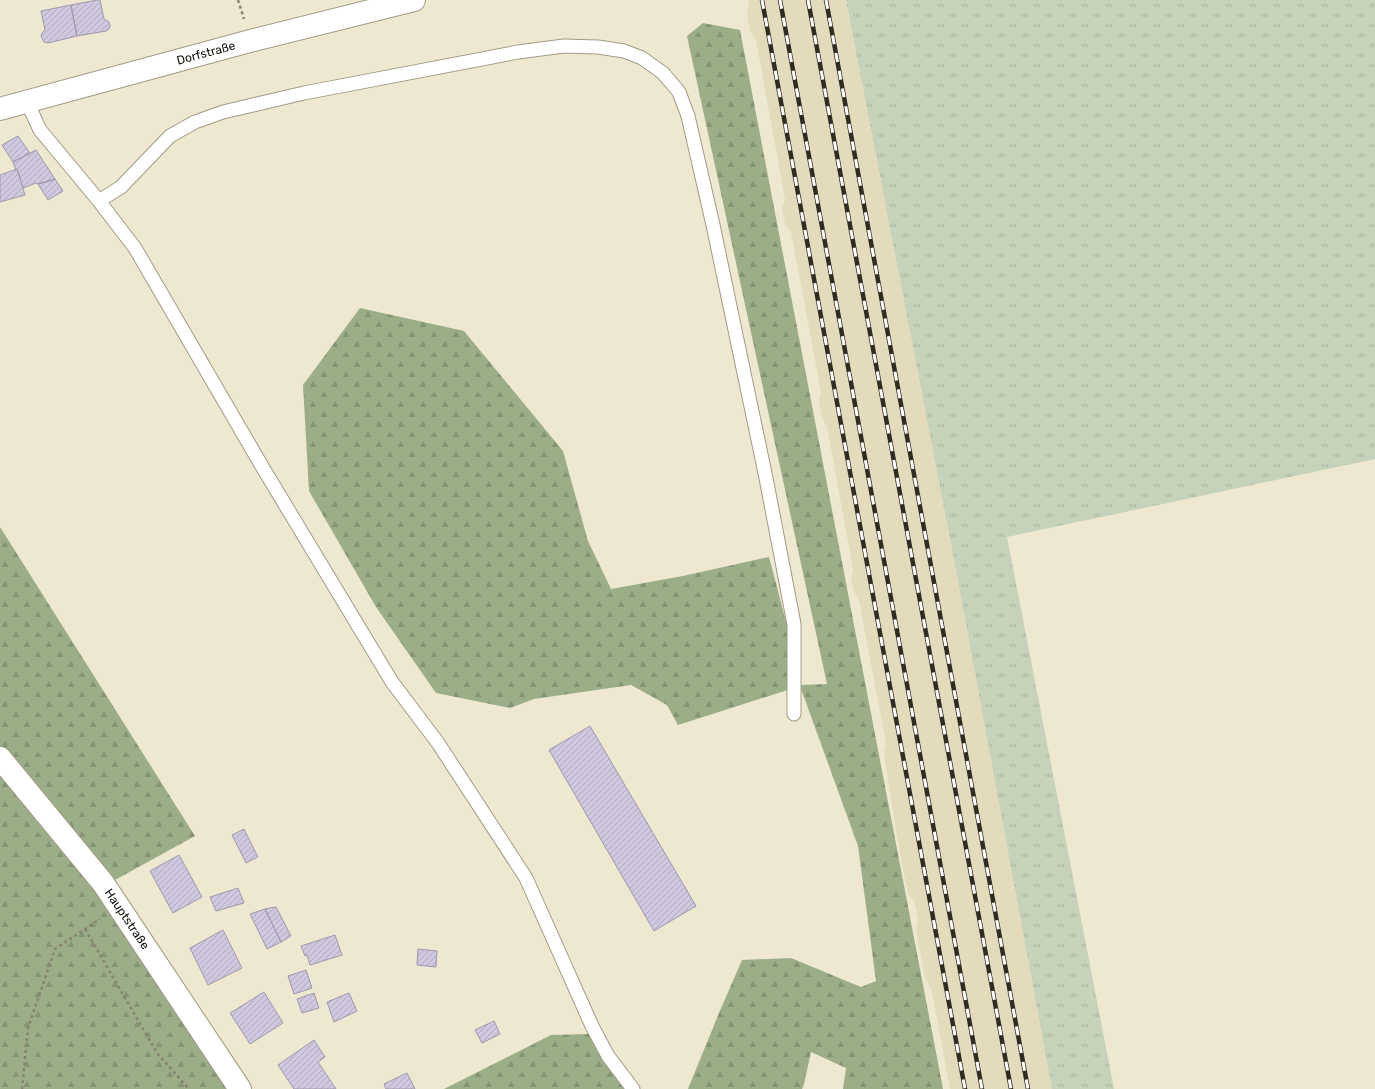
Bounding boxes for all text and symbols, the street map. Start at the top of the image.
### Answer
street label: Dorfstraße [175,38,237,68]
street label: Hauptstraße [102,886,152,952]

